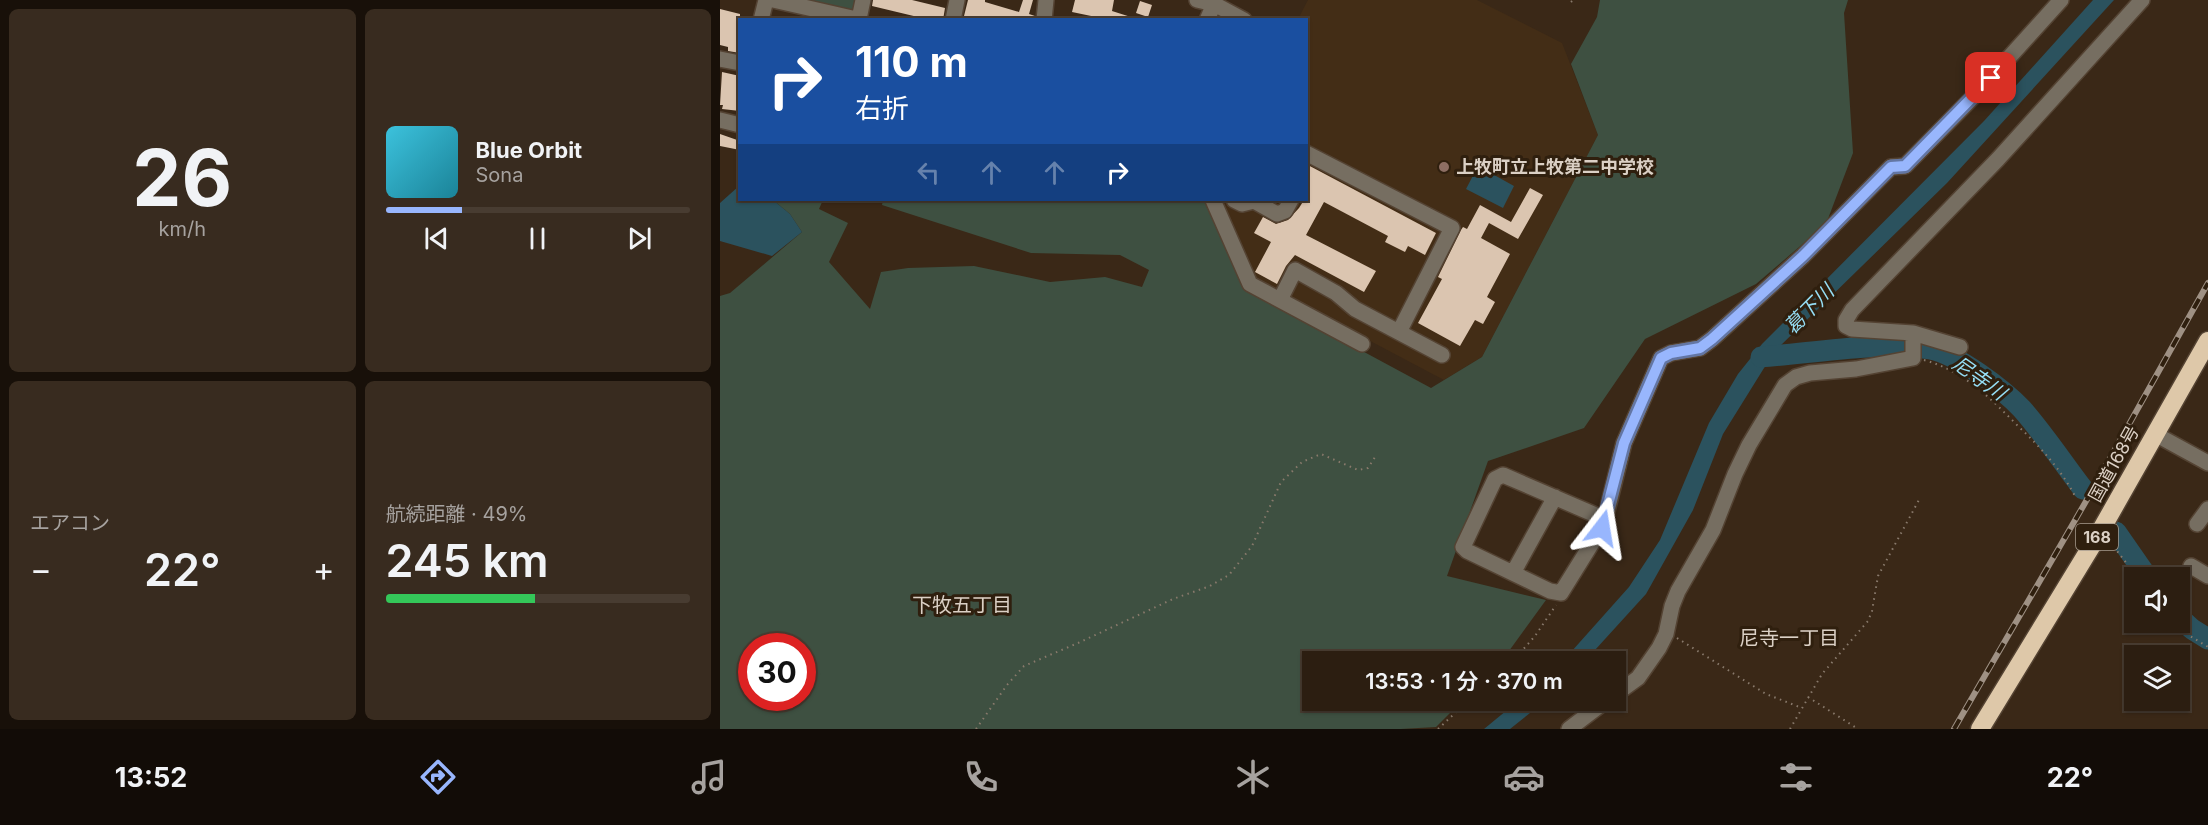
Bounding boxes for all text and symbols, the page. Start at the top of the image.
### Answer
text: 110 m [855,36,968,87]
icon: right [756,42,834,120]
pin [1965,52,2016,103]
icon: arrive [1974,61,2007,94]
text: 右折 [855,92,909,125]
text: 26 [132,130,232,225]
text: Blue Orbit [476,137,582,163]
icon: left [912,156,945,189]
icon: ahead [975,156,1008,189]
icon: ahead [1038,156,1071,189]
icon: right [1101,156,1134,189]
place label: 上牧町立上牧第二中学校 [1456,156,1654,177]
marker: 上牧町立上牧第二中学校 [1437,160,1451,174]
text: Sona [476,163,523,187]
text: km/h [158,217,206,241]
icon: previous [420,222,453,255]
icon: pause [521,222,554,255]
icon: next [623,222,656,255]
water label: 葛下川 [1779,278,1840,339]
water label: 尼寺川 [1948,351,2012,406]
street label: 国道168号 [2084,422,2143,505]
position arrow [1570,496,1634,560]
text: 航続距離 · 49% [386,502,527,526]
text: エアコン [30,511,110,535]
road number: 168 [2076,524,2118,550]
text: 245 km [386,533,549,588]
text: 22° [144,542,221,597]
text: − [30,549,52,589]
text: + [313,549,335,589]
map controls [2124,567,2190,711]
button: sound [2124,567,2190,633]
district label: 下牧五丁目 [912,593,1012,617]
district label: 尼寺一丁目 [1739,626,1839,650]
speed limit sign: 30 [738,633,816,711]
button: layers [2124,645,2190,711]
text: 13:53 · 1 分 · 370 m [1365,668,1563,694]
icon: directions [417,756,459,798]
icon: music [688,756,730,798]
icon: phone [960,756,1002,798]
icon: climate [1232,756,1274,798]
icon: car [1503,756,1545,798]
icon: filters [1775,756,1817,798]
text: 13:52 [115,761,187,794]
text: 22° [2047,761,2093,794]

